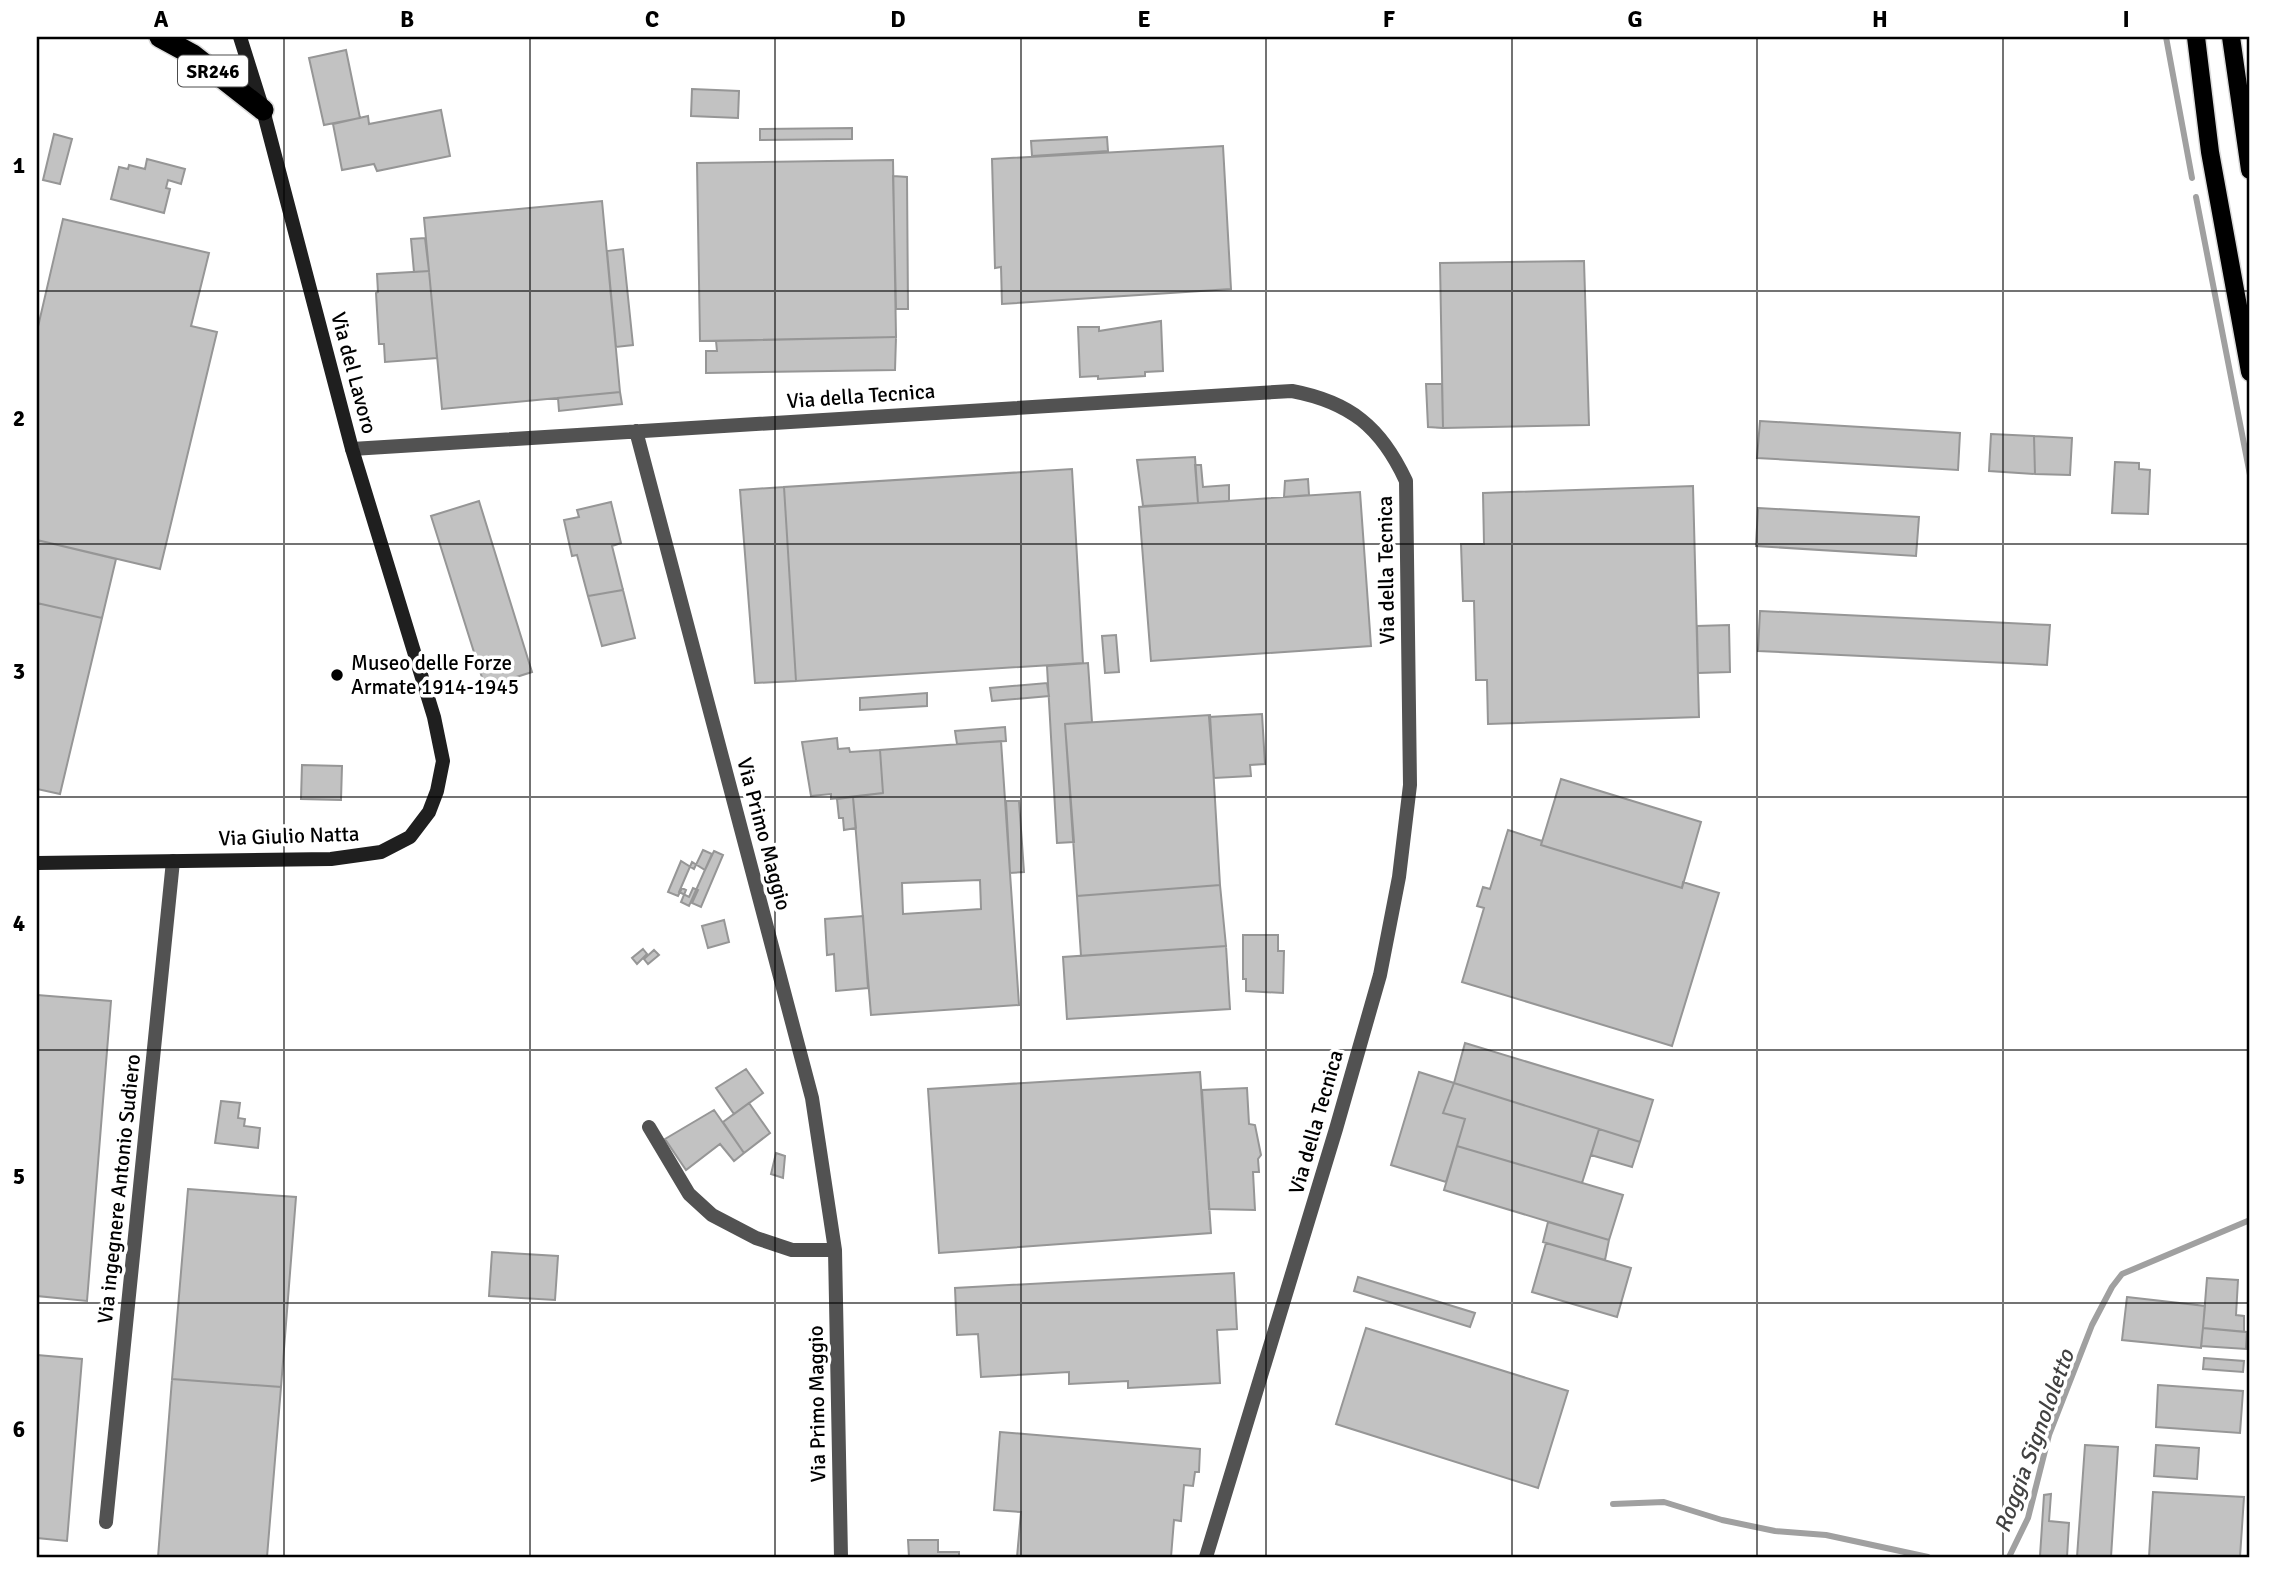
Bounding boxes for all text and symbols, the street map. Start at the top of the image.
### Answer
text: A [154,5,169,34]
text: B [400,5,414,34]
text: C [645,5,659,34]
text: D [890,5,906,34]
text: E [1137,5,1151,34]
text: F [1383,5,1395,34]
text: G [1627,5,1643,34]
text: H [1872,5,1888,34]
text: I [2122,5,2130,34]
road number: SR246 [178,55,248,86]
text: 1 [13,151,25,180]
street label: Via del Lavoro [325,309,383,437]
street label: Via della Tecnica [786,378,936,414]
text: 2 [13,404,25,433]
street label: Via della Tecnica [1372,495,1400,645]
place label: Museo delle Forze Armate 1914-1945 [351,650,519,700]
text: 3 [13,657,25,686]
marker: Museo delle Forze Armate 1914-1945 [329,667,345,683]
street label: Via Primo Maggio [731,755,797,913]
street label: Via Giulio Natta [218,821,360,851]
text: 4 [13,909,25,938]
street label: Via della Tecnica [1283,1047,1349,1197]
street label: Via ingegnere Antonio Sudiero [92,1053,146,1325]
text: 5 [13,1162,25,1191]
street label: Via Primo Maggio [803,1325,831,1483]
water label: Roggia Signololetto [1988,1345,2081,1537]
text: 6 [13,1415,25,1444]

